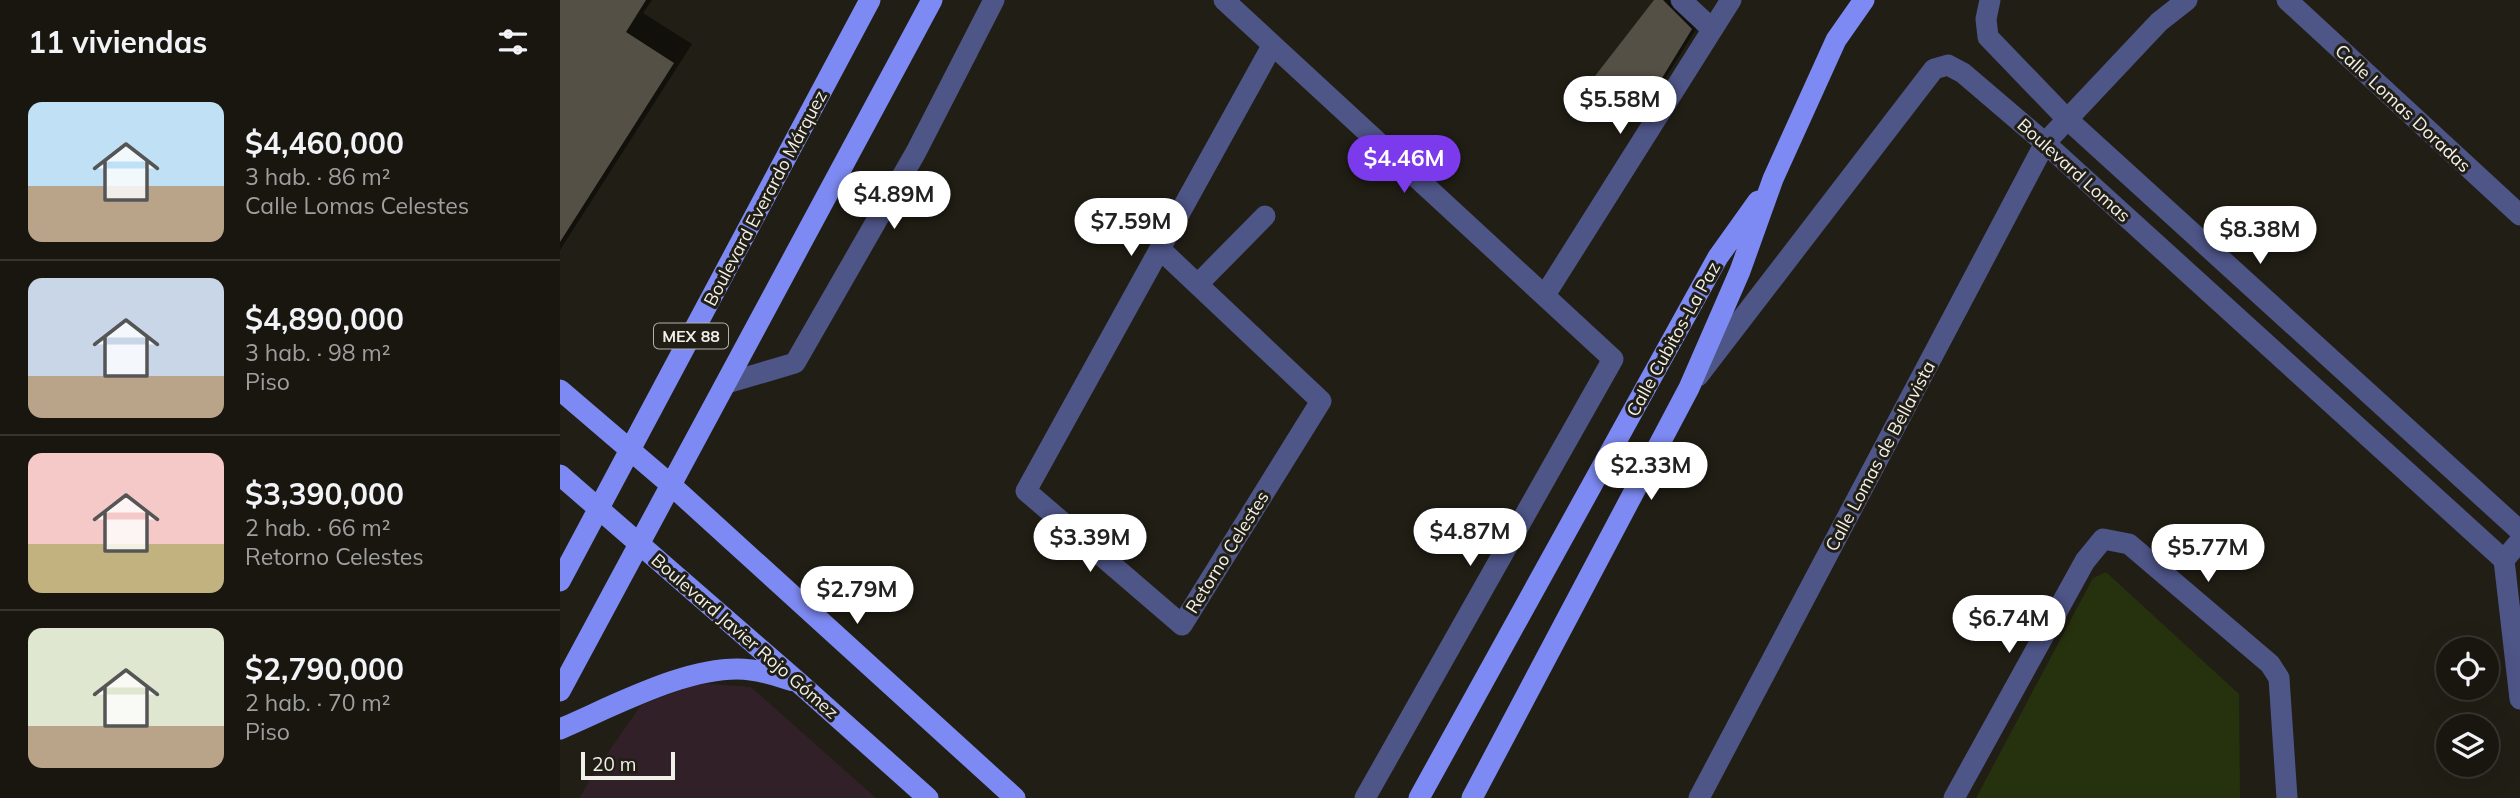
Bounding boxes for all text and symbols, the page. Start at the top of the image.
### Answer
text: 11 viviendas [28,23,207,61]
icon: filters [494,23,532,61]
street label: Calle Lomas Doradas [2330,39,2476,177]
pin: $5.58M [1563,76,1677,136]
text: $5.58M [1580,84,1660,113]
street label: Boulevard Everardo Márquez [698,86,832,310]
street label: Boulevard Lomas [2013,113,2135,227]
text: $4,460,000 [245,124,404,162]
icon: home [84,130,168,214]
pin: $4.46M [1347,136,1461,195]
text: $4.46M [1364,143,1444,172]
text: 3 hab. · 86 m² [245,162,390,191]
pin: $4.89M [837,172,951,231]
text: $4.89M [854,179,934,208]
text: Calle Lomas Celestes [245,191,469,220]
pin: $7.59M [1074,198,1188,258]
text: $7.59M [1091,206,1171,235]
pin: $8.38M [2203,206,2317,266]
text: $8.38M [2220,214,2300,243]
street label: Calle Cubitos-La Paz [1621,258,1725,420]
text: $4,890,000 [245,300,404,338]
icon: home [84,306,168,390]
road number: MEX 88 [654,324,728,348]
text: 3 hab. · 98 m² [245,338,390,367]
street label: Calle Lomas de Bellavista [1820,357,1940,555]
text: Piso [245,367,290,396]
pin: $2.33M [1594,442,1708,502]
text: $2.33M [1611,450,1691,479]
text: $3,390,000 [245,475,404,513]
icon: home [84,481,168,565]
street label: Retorno Celestes [1180,487,1274,617]
pin: $4.87M [1413,508,1527,568]
text: 2 hab. · 66 m² [245,513,390,542]
pin: $3.39M [1033,514,1147,574]
text: $4.87M [1430,516,1510,545]
text: $3.39M [1050,522,1130,551]
pin: $5.77M [2151,524,2265,584]
text: $5.77M [2168,532,2248,561]
text: Retorno Celestes [245,542,424,571]
street label: Boulevard Javier Rojo Gómez [647,548,843,724]
pin: $2.79M [800,566,914,626]
text: $2.79M [817,574,897,603]
pin: $6.74M [1952,596,2066,655]
text: $6.74M [1969,603,2049,632]
map controls [2436,637,2499,777]
button: locate [2436,637,2499,700]
text: $2,790,000 [245,650,404,688]
icon: home [84,656,168,740]
text: 2 hab. · 70 m² [245,688,390,717]
button: layers [2436,714,2499,777]
text: Piso [245,717,290,746]
scale bar [581,749,676,781]
text: 20 m [592,752,636,776]

